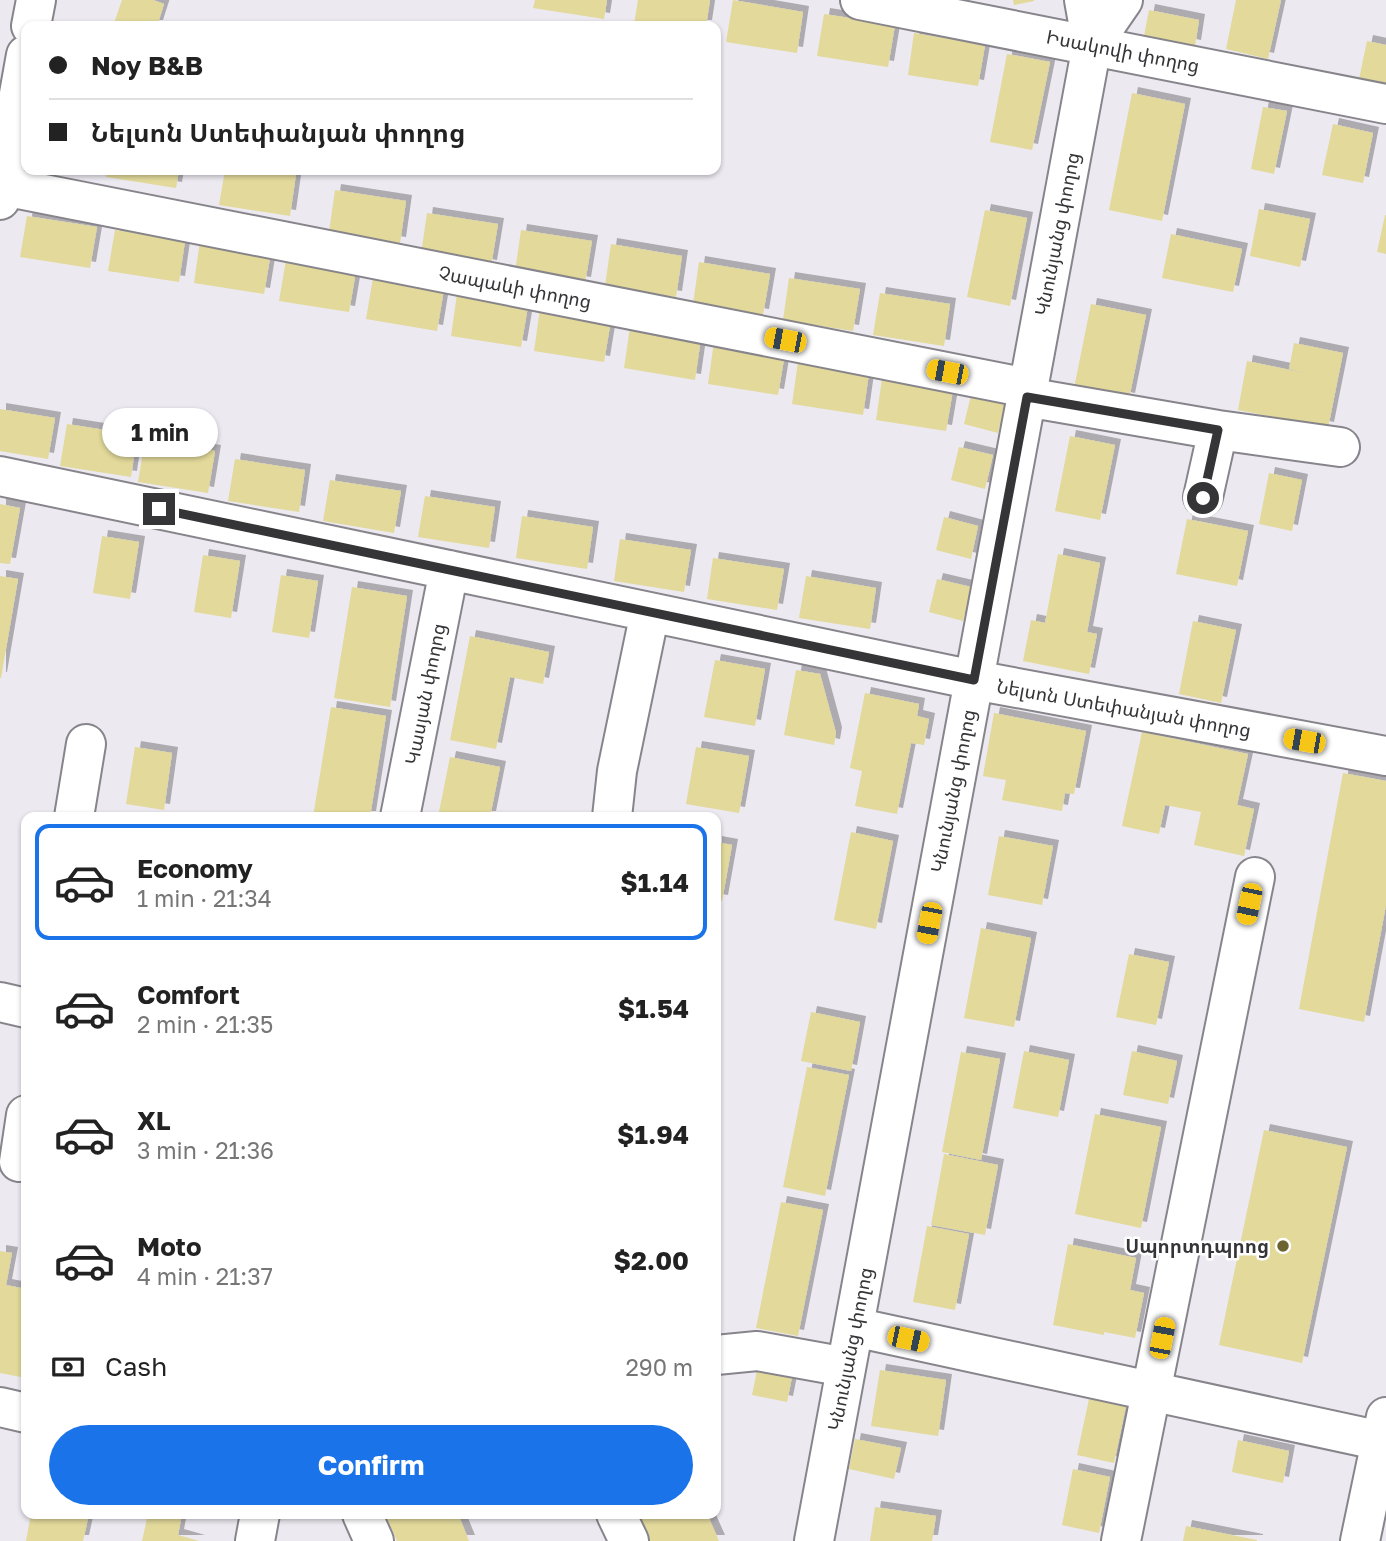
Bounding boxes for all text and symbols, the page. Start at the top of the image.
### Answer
street label: Իսակովի փողոց [1044,24,1202,78]
text: Noy B&B [91,50,203,81]
text: Նելսոն Ստեփանյան փողոց [91,117,465,148]
street label: Կնունյանց փողոց [1029,150,1085,318]
street label: Չապաևի փողոց [437,260,593,314]
car [763,326,808,354]
car [925,358,970,386]
callout: 1 min [101,407,217,456]
text: 1 min [131,418,189,446]
route start [1187,482,1219,514]
route end [143,493,175,525]
street label: Կասյան փողոց [400,621,450,767]
street label: Նելսոն Ստեփանյան փողոց [995,674,1253,742]
street label: Կնունյանց փողոց [925,707,981,875]
car [1282,727,1327,755]
icon: car [53,851,116,914]
text: Economy [137,853,253,884]
text: $1.14 [620,867,689,898]
car [1235,881,1264,927]
text: 1 min · 21:34 [137,884,272,912]
car [915,900,944,946]
icon: car [53,977,116,1040]
text: Comfort [137,979,240,1010]
text: $1.54 [618,993,689,1024]
text: 2 min · 21:35 [137,1010,273,1038]
icon: car [53,1103,116,1166]
text: XL [137,1105,171,1136]
text: $1.94 [617,1119,689,1150]
text: 3 min · 21:36 [137,1136,274,1164]
icon: car [53,1229,116,1292]
text: Moto [137,1231,202,1262]
place label: Սպորտդպրոց [1125,1234,1269,1258]
marker: Սպորտդպրոց [1275,1238,1291,1254]
text: $2.00 [614,1245,689,1276]
text: 4 min · 21:37 [137,1262,273,1290]
street label: Կնունյանց փողոց [822,1265,878,1433]
car [1148,1315,1177,1361]
car [886,1324,931,1354]
icon: cash [49,1348,87,1386]
text: Cash [105,1351,167,1382]
text: 290 m [625,1353,693,1381]
button: Confirm [49,1425,693,1505]

